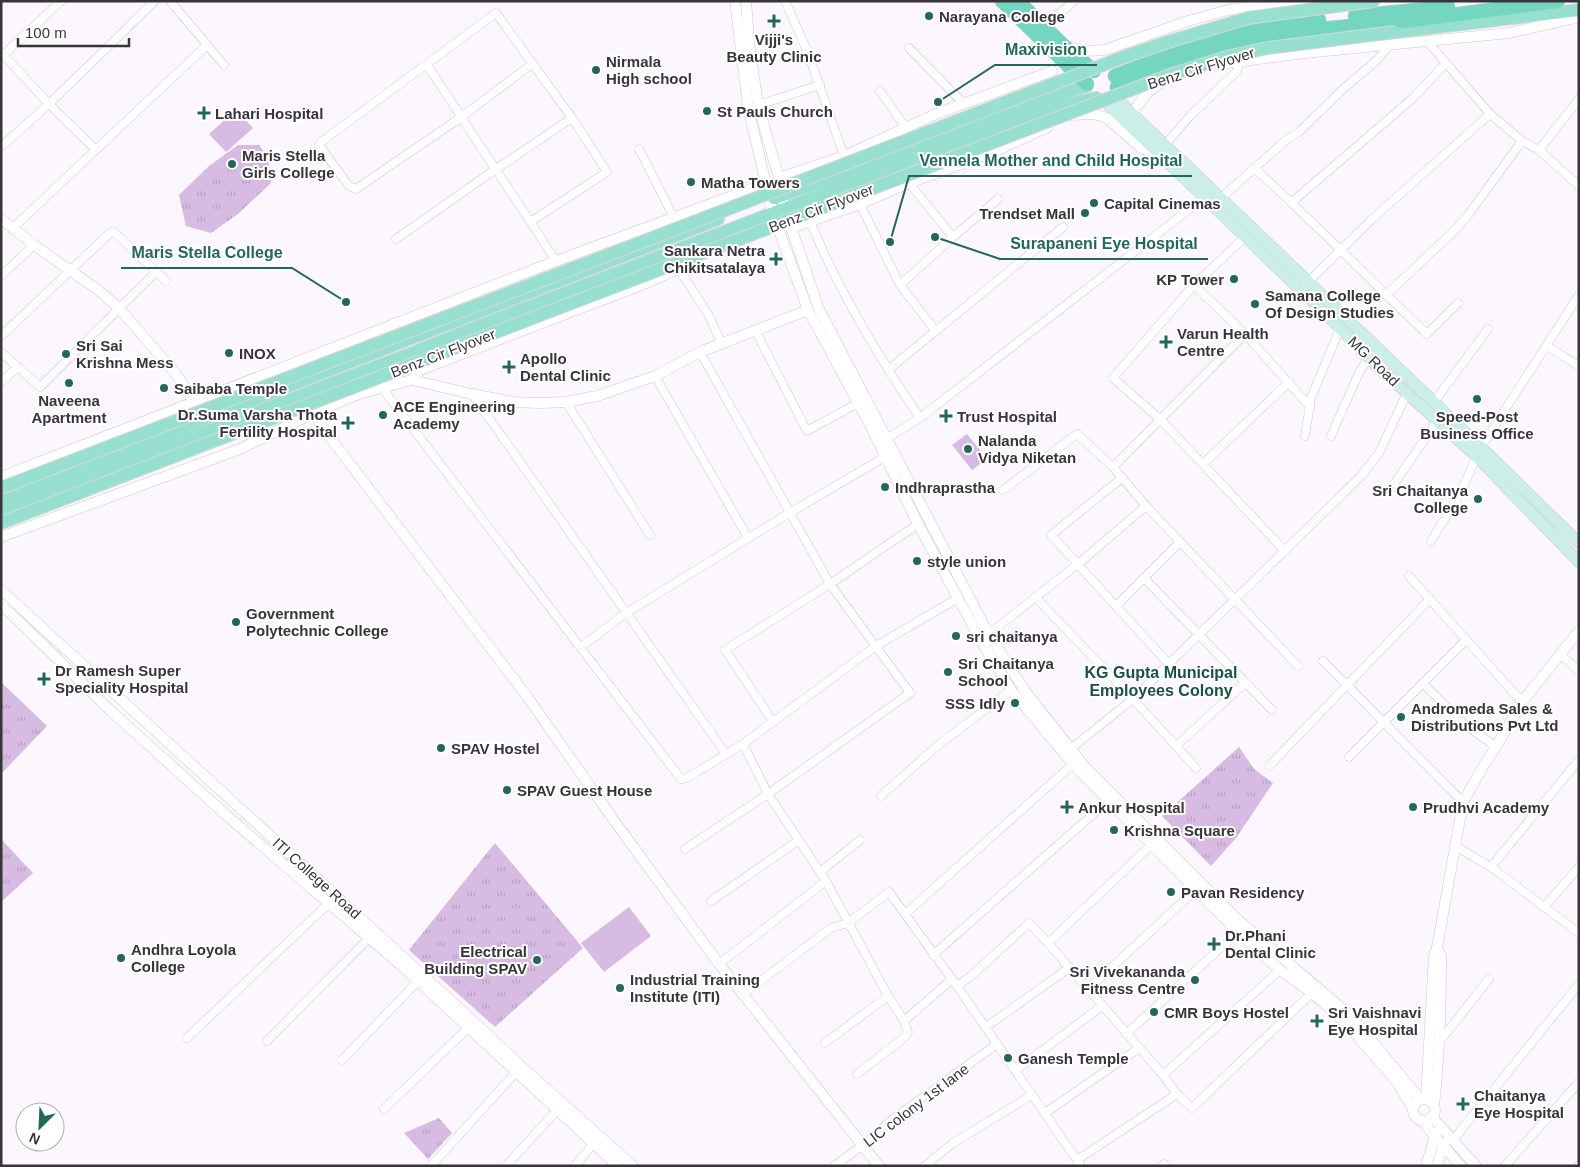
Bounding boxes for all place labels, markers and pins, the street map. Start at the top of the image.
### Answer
place label: Narayana College [939,8,1065,25]
marker: Narayana College [923,10,935,22]
marker: Vijji's Beauty Clinic [767,14,781,28]
place label: Vijji's Beauty Clinic [726,31,822,65]
callout: Maxivision [995,34,1097,65]
place label: Nirmala High school [606,53,692,87]
marker: Nirmala High school [590,64,602,76]
place label: St Pauls Church [717,103,833,120]
place label: Lahari Hospital [215,105,323,122]
marker: St Pauls Church [701,105,713,117]
marker: Lahari Hospital [197,106,211,120]
callout: Vennela Mother and Child Hospital [909,145,1192,176]
place label: Maris Stella Girls College [242,147,335,181]
marker: Maris Stella Girls College [226,158,238,170]
place label: Matha Towers [701,174,800,191]
marker: Matha Towers [685,176,697,188]
place label: Capital Cinemas [1104,195,1221,212]
marker: Capital Cinemas [1088,197,1100,209]
place label: Trendset Mall [979,205,1075,222]
marker: Trendset Mall [1079,207,1091,219]
callout: Surapaneni Eye Hospital [1000,228,1208,259]
callout: Maris Stella College [121,237,292,268]
place label: Sankara Netra Chikitsatalaya [664,242,766,276]
marker: Sankara Netra Chikitsatalaya [769,252,783,266]
place label: KP Tower [1156,271,1224,288]
marker: KP Tower [1228,273,1240,285]
place label: Samana College Of Design Studies [1265,287,1394,321]
marker: Samana College Of Design Studies [1249,298,1261,310]
place label: Varun Health Centre [1177,325,1269,359]
marker: Varun Health Centre [1159,335,1173,349]
place label: Sri Sai Krishna Mess [76,337,174,371]
place label: INOX [239,345,276,362]
marker: INOX [223,347,235,359]
marker: Sri Sai Krishna Mess [60,348,72,360]
place label: Apollo Dental Clinic [520,350,611,384]
marker: Apollo Dental Clinic [502,360,516,374]
marker: Naveena Apartment [63,377,75,389]
place label: Saibaba Temple [174,380,287,397]
marker: Saibaba Temple [158,382,170,394]
place label: Naveena Apartment [31,392,107,426]
marker: Speed-Post Business Office [1471,393,1483,405]
place label: ACE Engineering Academy [393,398,516,432]
place label: Dr.Suma Varsha Thota Fertility Hospital [178,406,338,440]
place label: Trust Hospital [957,408,1057,425]
place label: Speed-Post Business Office [1420,408,1534,442]
marker: ACE Engineering Academy [377,409,389,421]
marker: Trust Hospital [939,409,953,423]
marker: Dr.Suma Varsha Thota Fertility Hospital [341,416,355,430]
place label: Nalanda Vidya Niketan [978,432,1076,466]
marker: Nalanda Vidya Niketan [962,443,974,455]
place label: Indhraprastha [895,479,996,496]
marker: Indhraprastha [879,481,891,493]
place label: Sri Chaitanya College [1372,482,1469,516]
marker: Sri Chaitanya College [1472,493,1484,505]
place label: style union [927,553,1006,570]
marker: style union [911,555,923,567]
place label: Government Polytechnic College [246,605,389,639]
marker: Government Polytechnic College [230,616,242,628]
place label: sri chaitanya [966,628,1058,645]
marker: sri chaitanya [950,630,962,642]
place label: Sri Chaitanya School [958,655,1055,689]
place label: Dr Ramesh Super Speciality Hospital [55,662,188,696]
marker: Sri Chaitanya School [942,666,954,678]
marker: Dr Ramesh Super Speciality Hospital [37,672,51,686]
place label: SSS Idly [945,695,1006,712]
marker: SSS Idly [1009,697,1021,709]
place label: Andromeda Sales & Distributions Pvt Ltd [1411,700,1559,734]
marker: Andromeda Sales & Distributions Pvt Ltd [1395,711,1407,723]
place label: SPAV Hostel [451,740,540,757]
marker: SPAV Hostel [435,742,447,754]
place label: SPAV Guest House [517,782,652,799]
marker: SPAV Guest House [501,784,513,796]
place label: Ankur Hospital [1078,799,1185,816]
place label: Prudhvi Academy [1423,799,1550,816]
marker: Ankur Hospital [1060,800,1074,814]
marker: Prudhvi Academy [1407,801,1419,813]
place label: Krishna Square [1124,822,1235,839]
marker: Krishna Square [1108,824,1120,836]
place label: Pavan Residency [1181,884,1305,901]
marker: Pavan Residency [1165,886,1177,898]
place label: Dr.Phani Dental Clinic [1225,927,1316,961]
marker: Dr.Phani Dental Clinic [1207,937,1221,951]
place label: Andhra Loyola College [131,941,237,975]
place label: Electrical Building SPAV [424,943,527,977]
marker: Andhra Loyola College [115,952,127,964]
marker: Electrical Building SPAV [531,954,543,966]
place label: Sri Vivekananda Fitness Centre [1069,963,1186,997]
place label: Industrial Training Institute (ITI) [630,971,760,1005]
marker: Sri Vivekananda Fitness Centre [1189,974,1201,986]
marker: Industrial Training Institute (ITI) [614,982,626,994]
place label: CMR Boys Hostel [1164,1004,1289,1021]
place label: Sri Vaishnavi Eye Hospital [1328,1004,1421,1038]
marker: CMR Boys Hostel [1148,1006,1160,1018]
marker: Sri Vaishnavi Eye Hospital [1310,1014,1324,1028]
place label: Ganesh Temple [1018,1050,1129,1067]
marker: Ganesh Temple [1002,1052,1014,1064]
place label: Chaitanya Eye Hospital [1474,1087,1564,1121]
marker: Chaitanya Eye Hospital [1456,1097,1470,1111]

